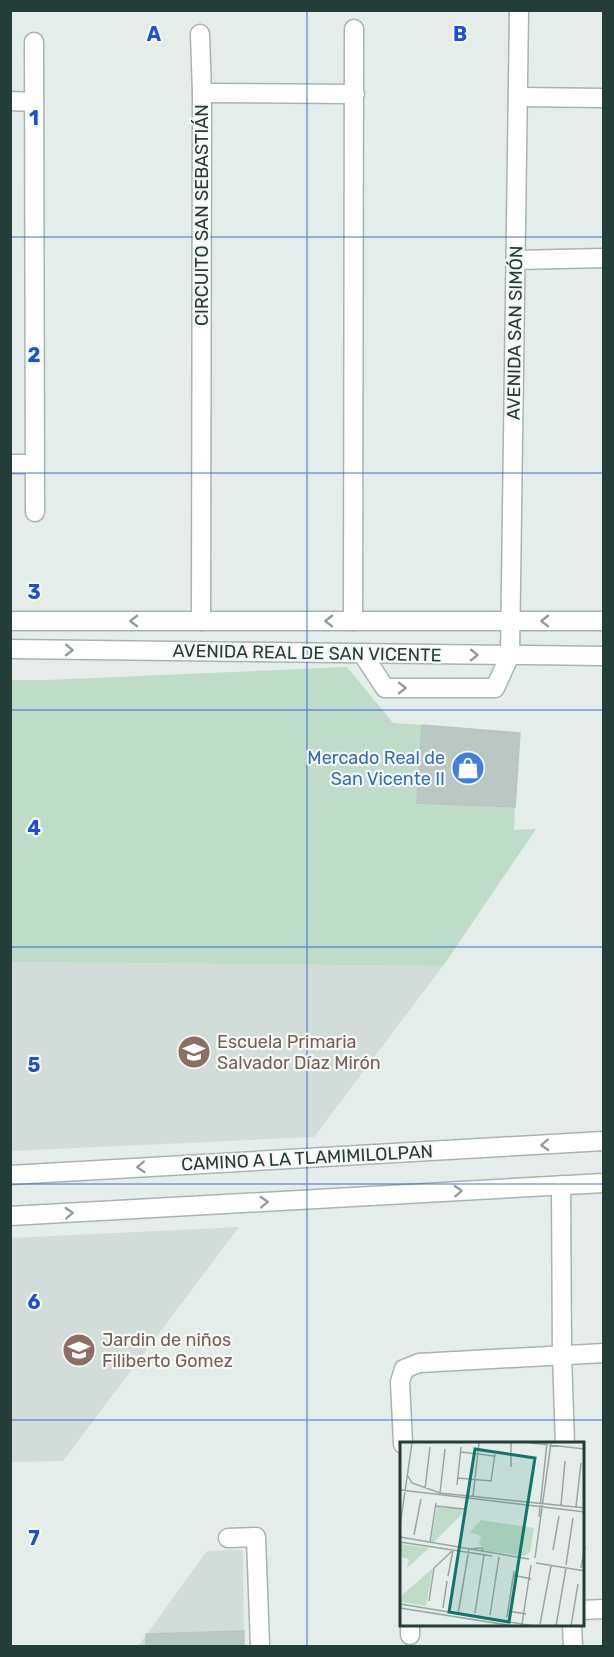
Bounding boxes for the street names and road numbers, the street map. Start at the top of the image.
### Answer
street label: CIRCUITO SAN SEBASTIÁN [191,104,213,326]
street label: AVENIDA SAN SIMÓN [502,246,528,420]
street label: AVENIDA REAL DE SAN VICENTE [172,640,442,666]
street label: CAMINO A LA TLAMIMILOLPAN [181,1140,433,1176]

